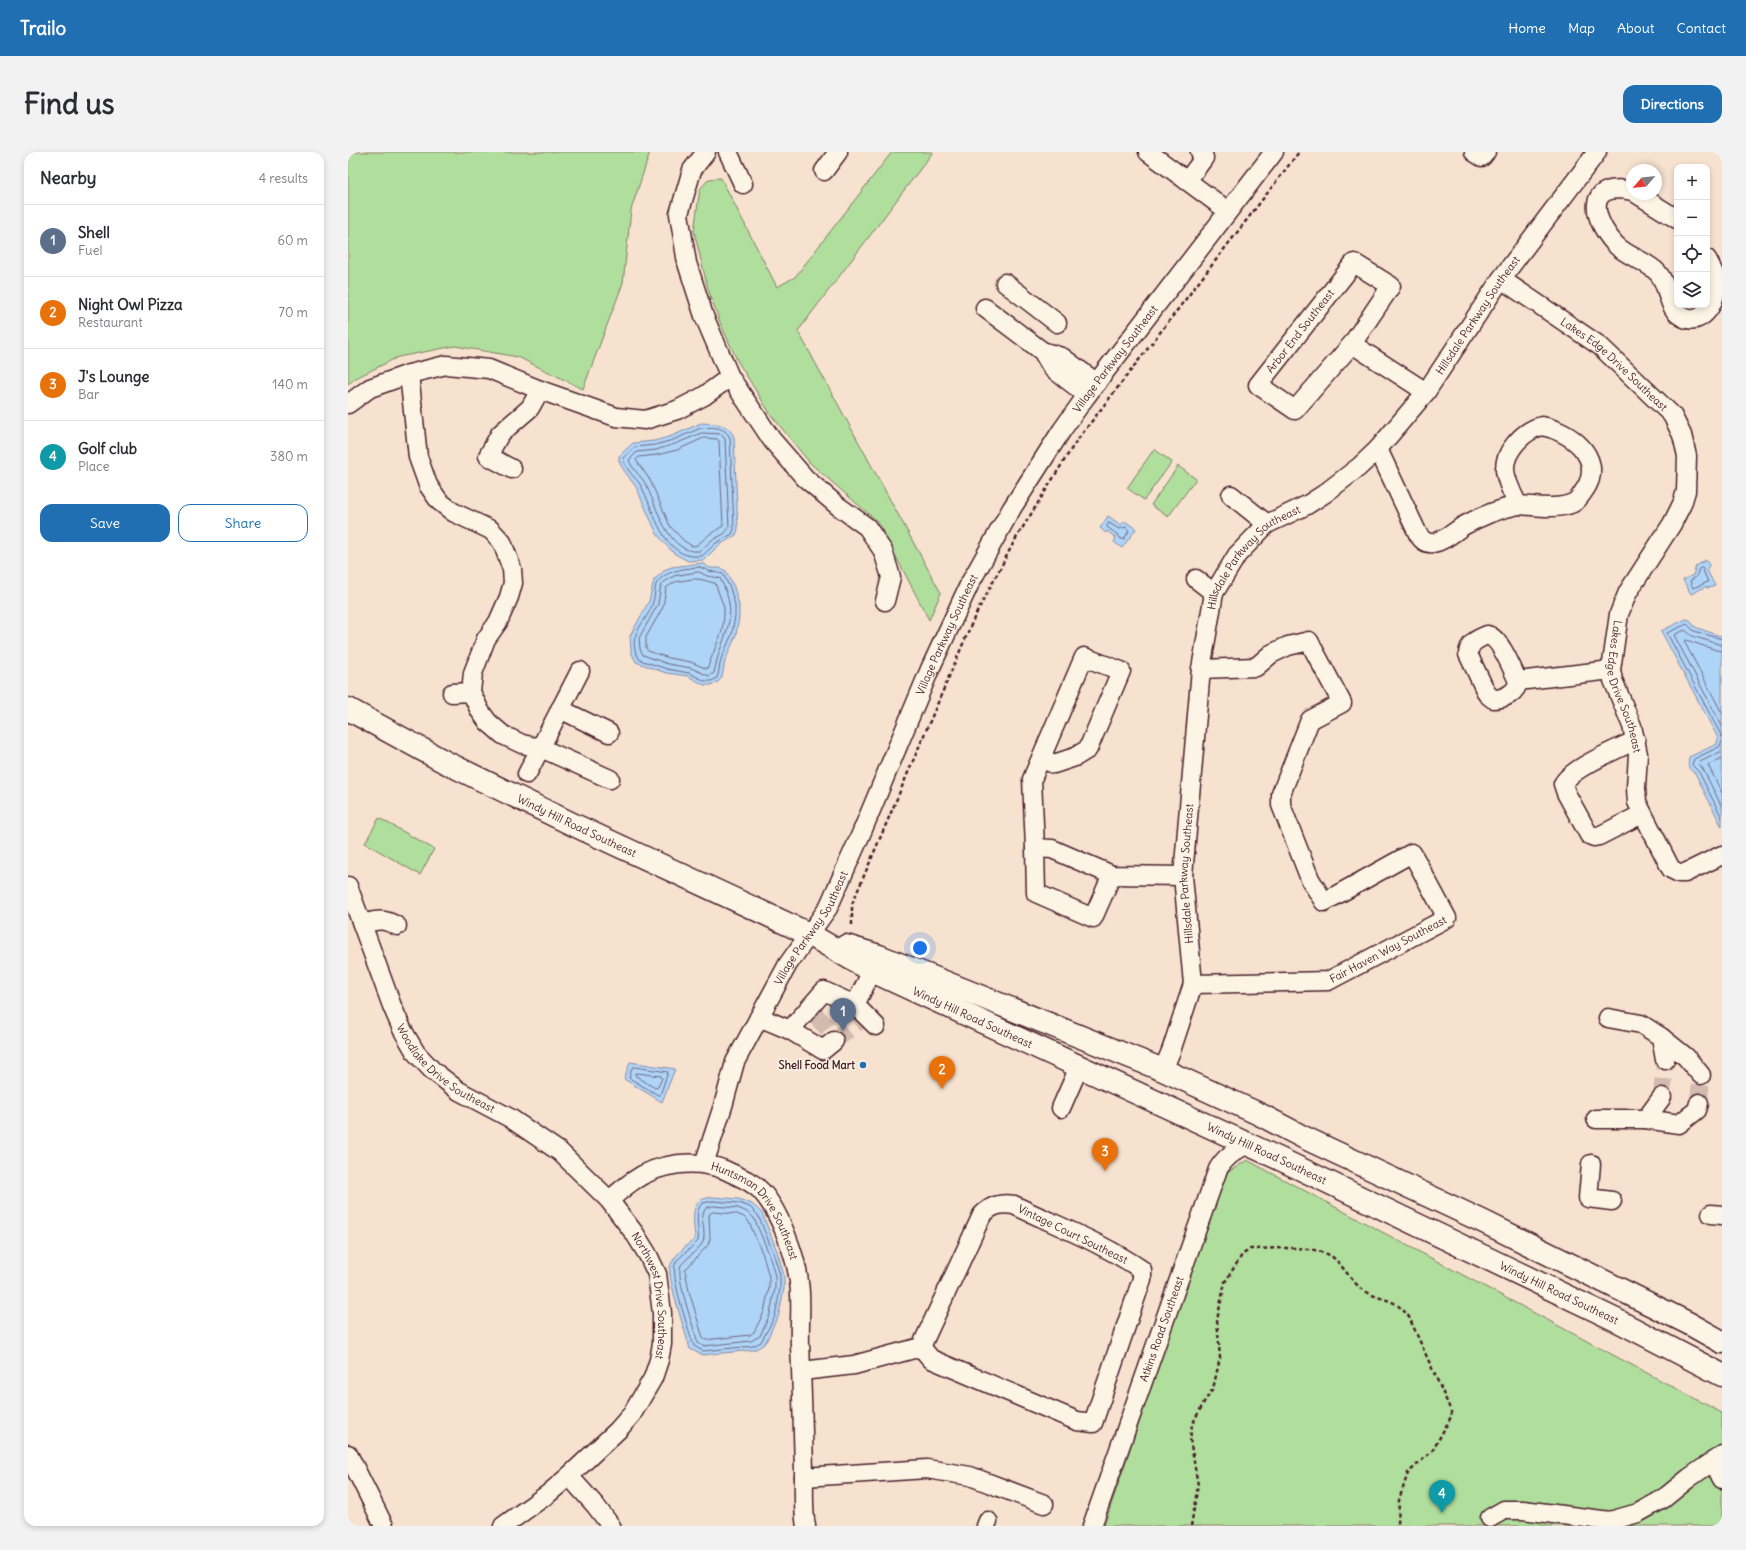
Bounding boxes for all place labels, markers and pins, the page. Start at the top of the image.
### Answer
pin: 1 [830,998,856,1031]
pin: 2 [929,1056,955,1089]
place label: Shell Food Mart [779,1058,855,1072]
marker: Shell Food Mart [858,1060,868,1070]
pin: 3 [1092,1138,1118,1171]
pin: 4 [1429,1480,1455,1513]

